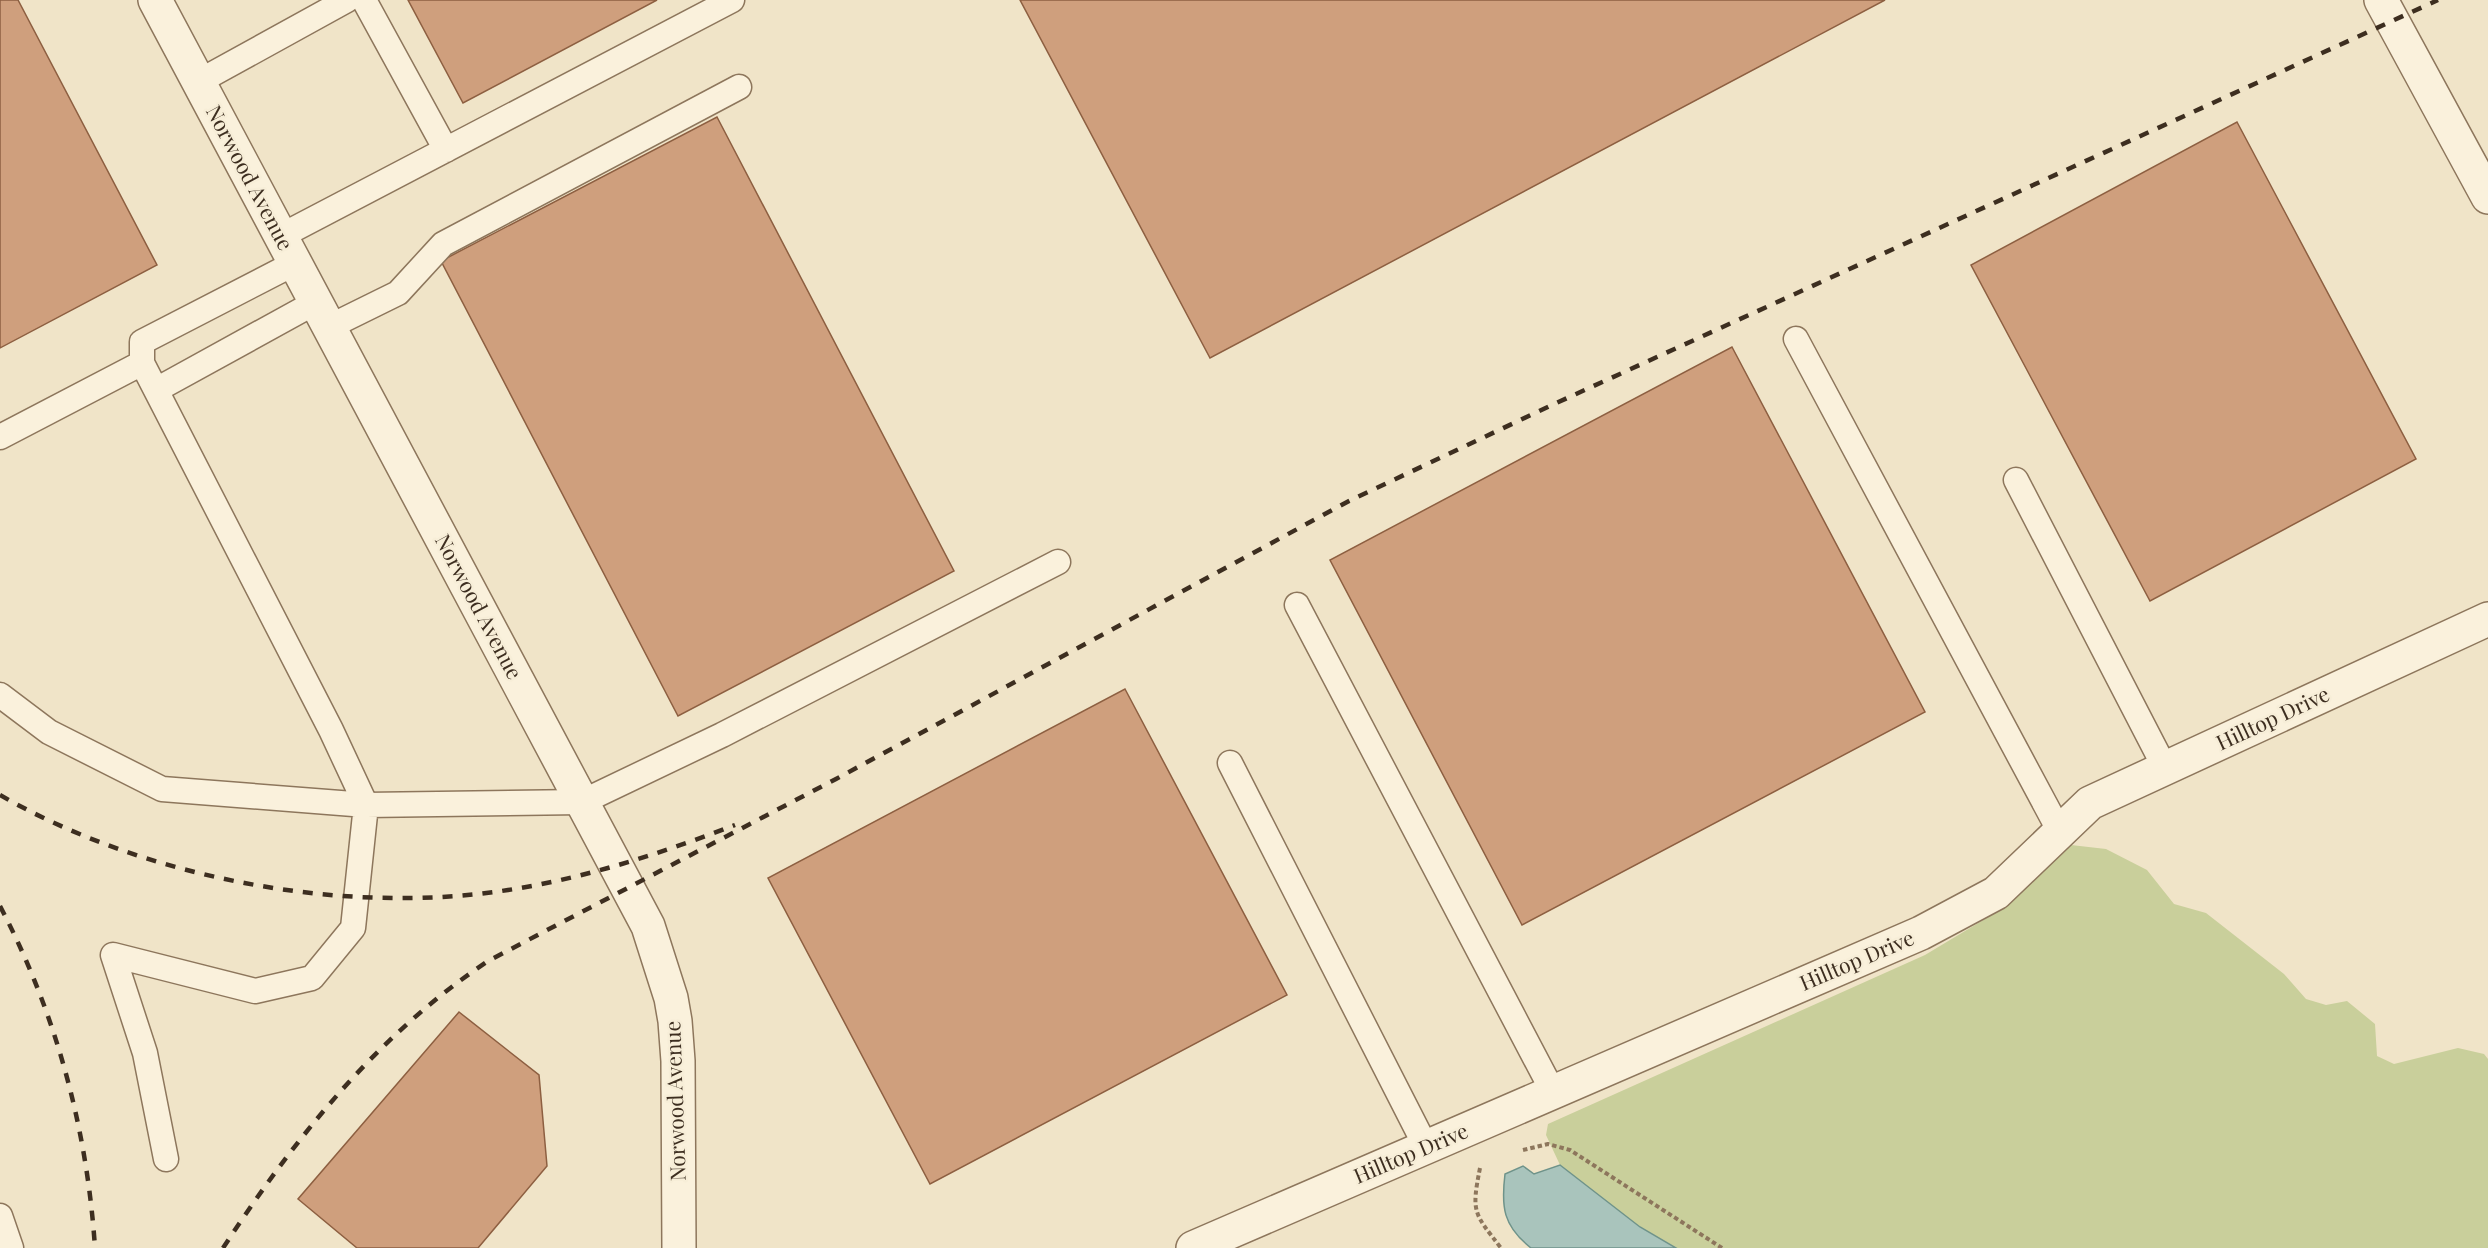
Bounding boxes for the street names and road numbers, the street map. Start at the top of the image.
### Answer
street label: Norwood Avenue [201,100,301,254]
street label: Norwood Avenue [430,529,530,683]
street label: Hilltop Drive [2211,679,2333,756]
street label: Hilltop Drive [1795,922,1918,996]
street label: Norwood Avenue [657,1020,691,1182]
street label: Hilltop Drive [1349,1115,1472,1189]

